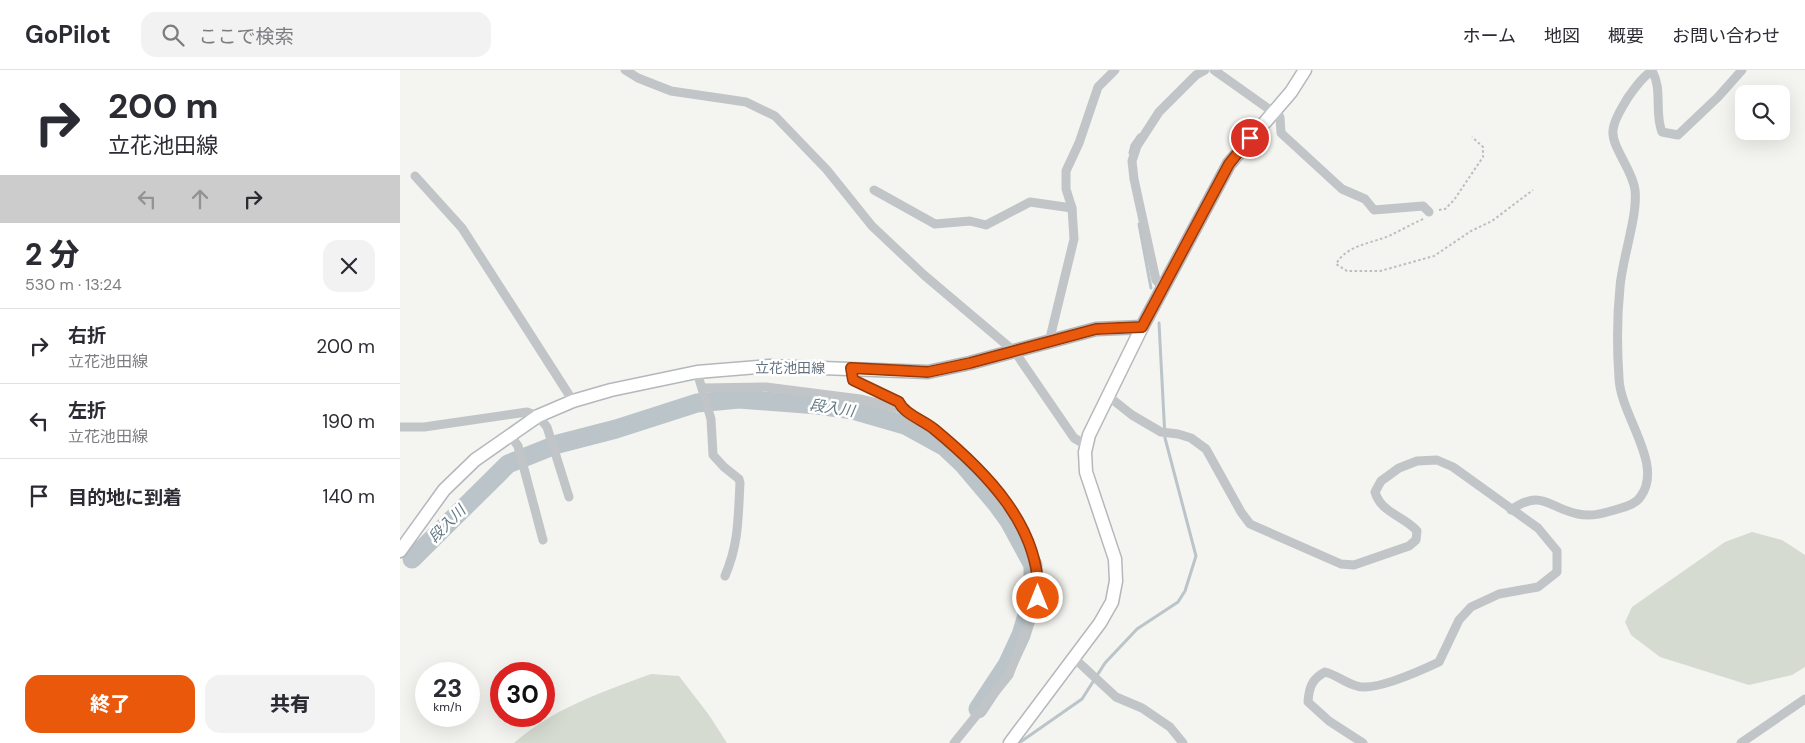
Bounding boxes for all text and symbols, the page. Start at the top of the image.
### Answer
search box [141,12,491,57]
text: GoPilot [25,19,111,50]
icon: search [159,21,187,49]
text: ここで検索 [199,24,294,49]
text: ホーム [1463,24,1516,48]
text: 地図 [1544,24,1580,48]
text: 概要 [1608,24,1644,48]
text: お問い合わせ [1672,24,1780,48]
text: 200 m [108,83,219,129]
map controls [1735,85,1790,140]
button: search [1735,85,1790,140]
icon: right [25,90,90,155]
pin [1229,117,1271,159]
icon: arrive [1236,124,1264,152]
text: 立花池田線 [108,131,218,160]
icon: left [133,185,161,213]
icon: ahead [186,185,214,213]
icon: right [239,185,267,213]
text: 2 分 [25,235,79,274]
button: close [323,240,375,292]
text: 530 m · 13:24 [25,274,122,295]
text: 右折 [68,323,106,348]
icon: right [25,332,53,360]
text: 200 m [316,334,375,359]
text: 立花池田線 [68,351,148,372]
street label: 立花池田線 [755,359,825,377]
water label: 段入川 [808,395,858,422]
text: 左折 [68,398,106,423]
icon: left [25,407,53,435]
text: 190 m [322,409,375,434]
text: 立花池田線 [68,426,148,447]
icon: arrive [25,482,53,510]
text: 140 m [323,484,375,509]
text: 目的地に到着 [68,485,182,510]
water label: 段入川 [424,500,471,547]
position arrow [1011,571,1063,623]
speed limit sign: 30 [490,662,555,727]
text: 23 [433,672,462,705]
button: 終了 [25,675,195,733]
button: 共有 [205,675,375,733]
text: km/h [433,699,462,715]

